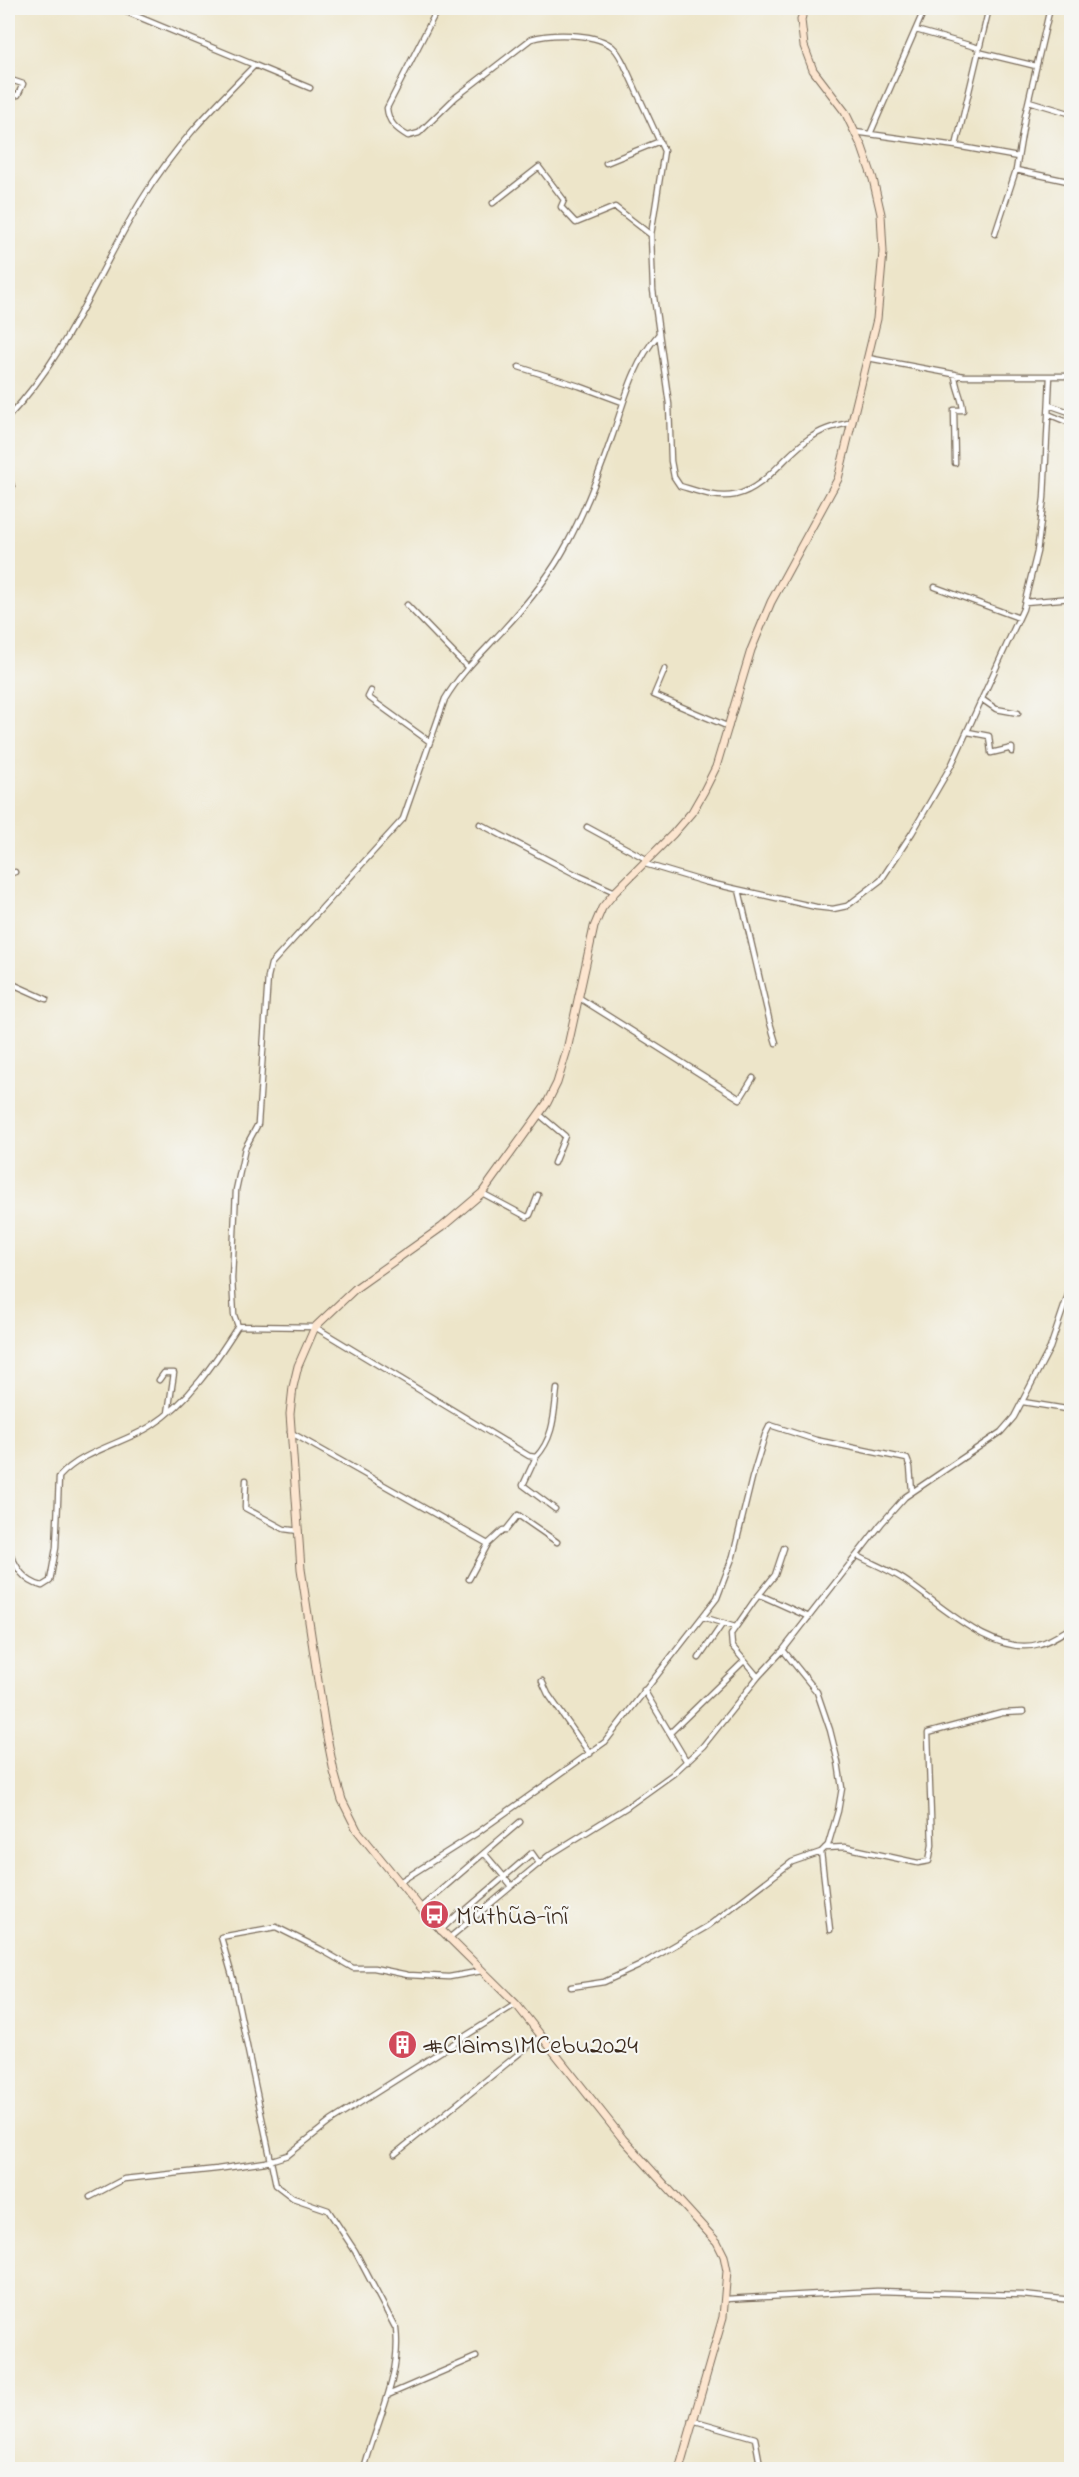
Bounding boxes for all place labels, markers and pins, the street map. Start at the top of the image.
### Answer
bus stop icon: Mũthũa-ĩnĩ [419,1899,451,1931]
place label: Mũthũa-ĩnĩ [456,1899,569,1937]
building icon: #ClaimsIMCebu2024 [386,2028,418,2060]
place label: #ClaimsIMCebu2024 [423,2028,638,2066]

